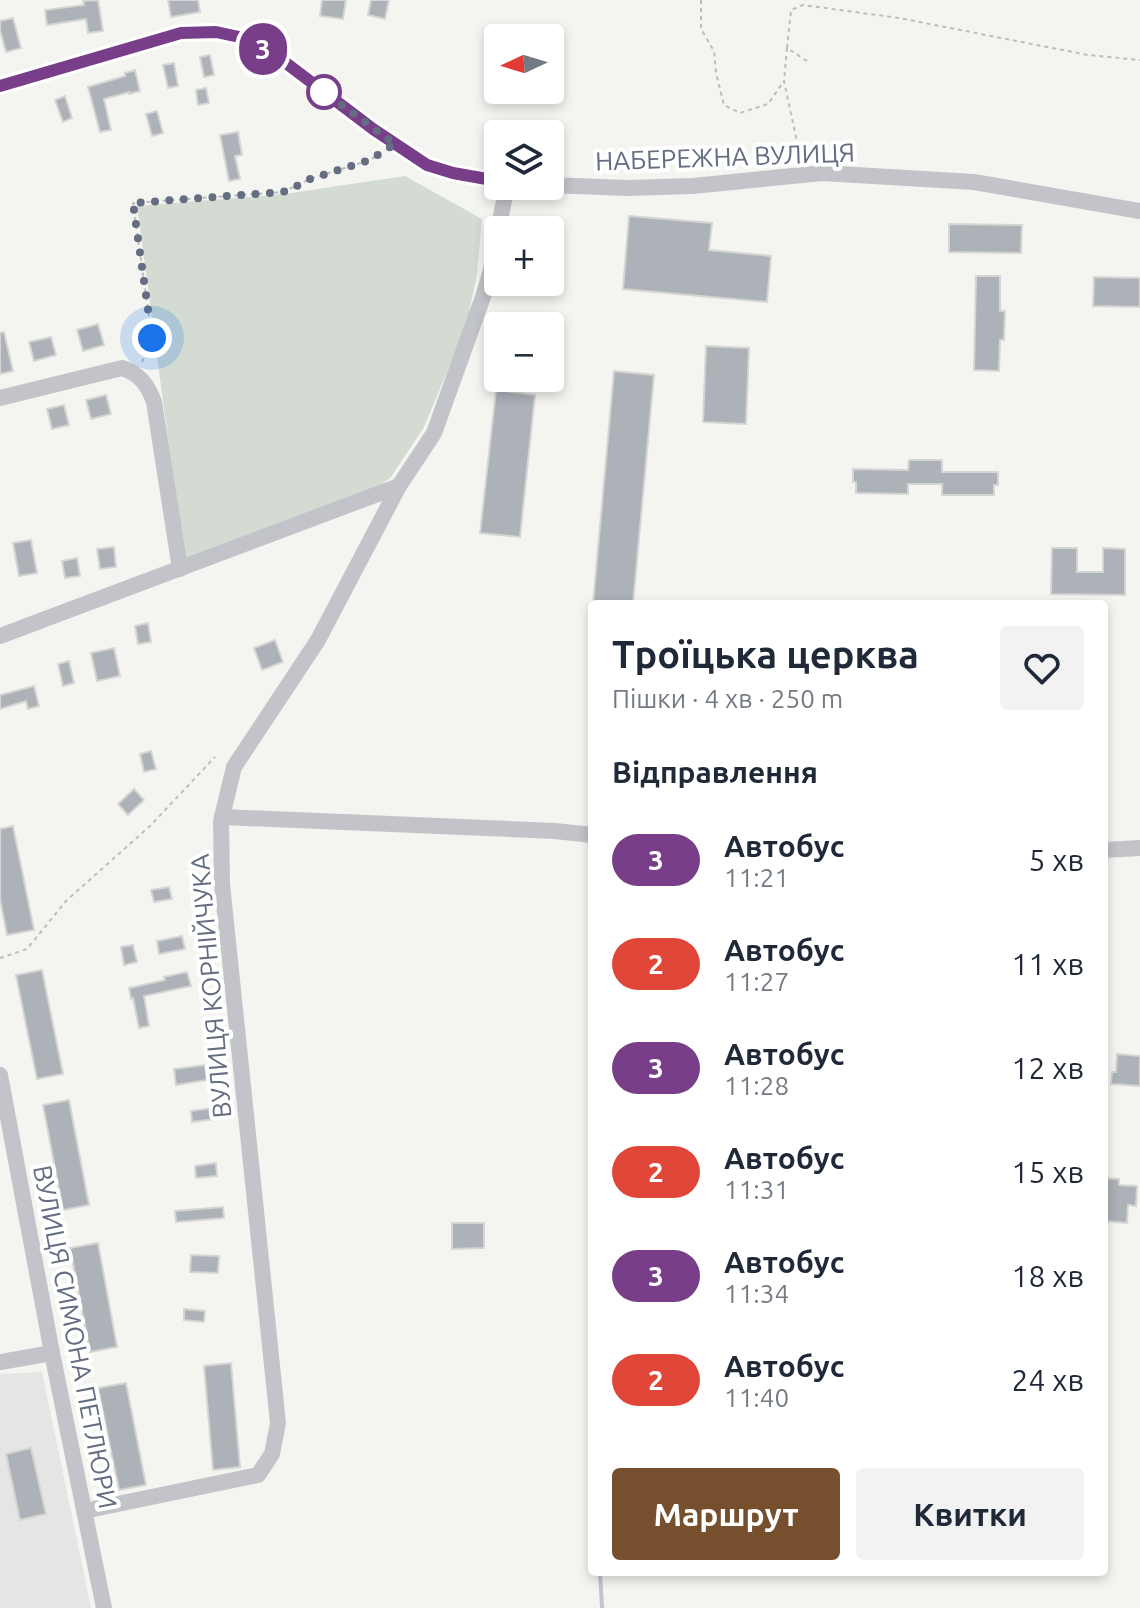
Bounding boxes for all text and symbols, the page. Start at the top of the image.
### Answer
line badge: 3 [237,23,289,75]
north arrow [484,24,564,104]
map controls [484,24,564,392]
text: 3 [255,33,271,64]
unlabelled marker [307,75,341,109]
button: layers [484,120,564,200]
street label: НАБЕРЕЖНА ВУЛИЦЯ [595,137,855,176]
button: + [484,216,564,296]
button: − [484,312,564,392]
your location [132,318,172,358]
button: heart [1000,626,1084,710]
text: Троїцька церква [612,633,919,675]
text: Пішки · 4 хв · 250 m [612,684,843,713]
text: Відправлення [612,755,818,789]
text: Автобус [724,829,844,863]
text: 5 хв [1029,843,1084,877]
text: 3 [648,844,664,875]
street label: ВУЛИЦЯ КОРНІЙЧУКА [185,853,236,1119]
text: 11:21 [724,863,789,892]
text: Автобус [724,933,844,967]
text: 11 хв [1012,947,1084,981]
text: 2 [648,948,664,979]
text: 11:27 [724,967,789,996]
text: Автобус [724,1037,844,1071]
text: 12 хв [1012,1051,1084,1085]
text: 3 [648,1052,664,1083]
text: 11:28 [724,1071,789,1100]
text: Автобус [724,1141,844,1175]
text: 15 хв [1012,1155,1084,1189]
text: 2 [648,1156,664,1187]
street label: ВУЛИЦЯ СИМОНА ПЕТЛЮРИ [28,1163,123,1511]
text: 11:31 [724,1175,789,1204]
text: Автобус [724,1245,844,1279]
text: 18 хв [1012,1259,1084,1293]
text: 3 [648,1260,664,1291]
text: 11:34 [724,1279,789,1308]
text: Автобус [724,1349,844,1383]
text: 24 хв [1012,1363,1084,1397]
text: 2 [648,1364,664,1395]
text: 11:40 [724,1383,789,1412]
button: Маршрут [612,1468,840,1560]
button: Квитки [856,1468,1084,1560]

